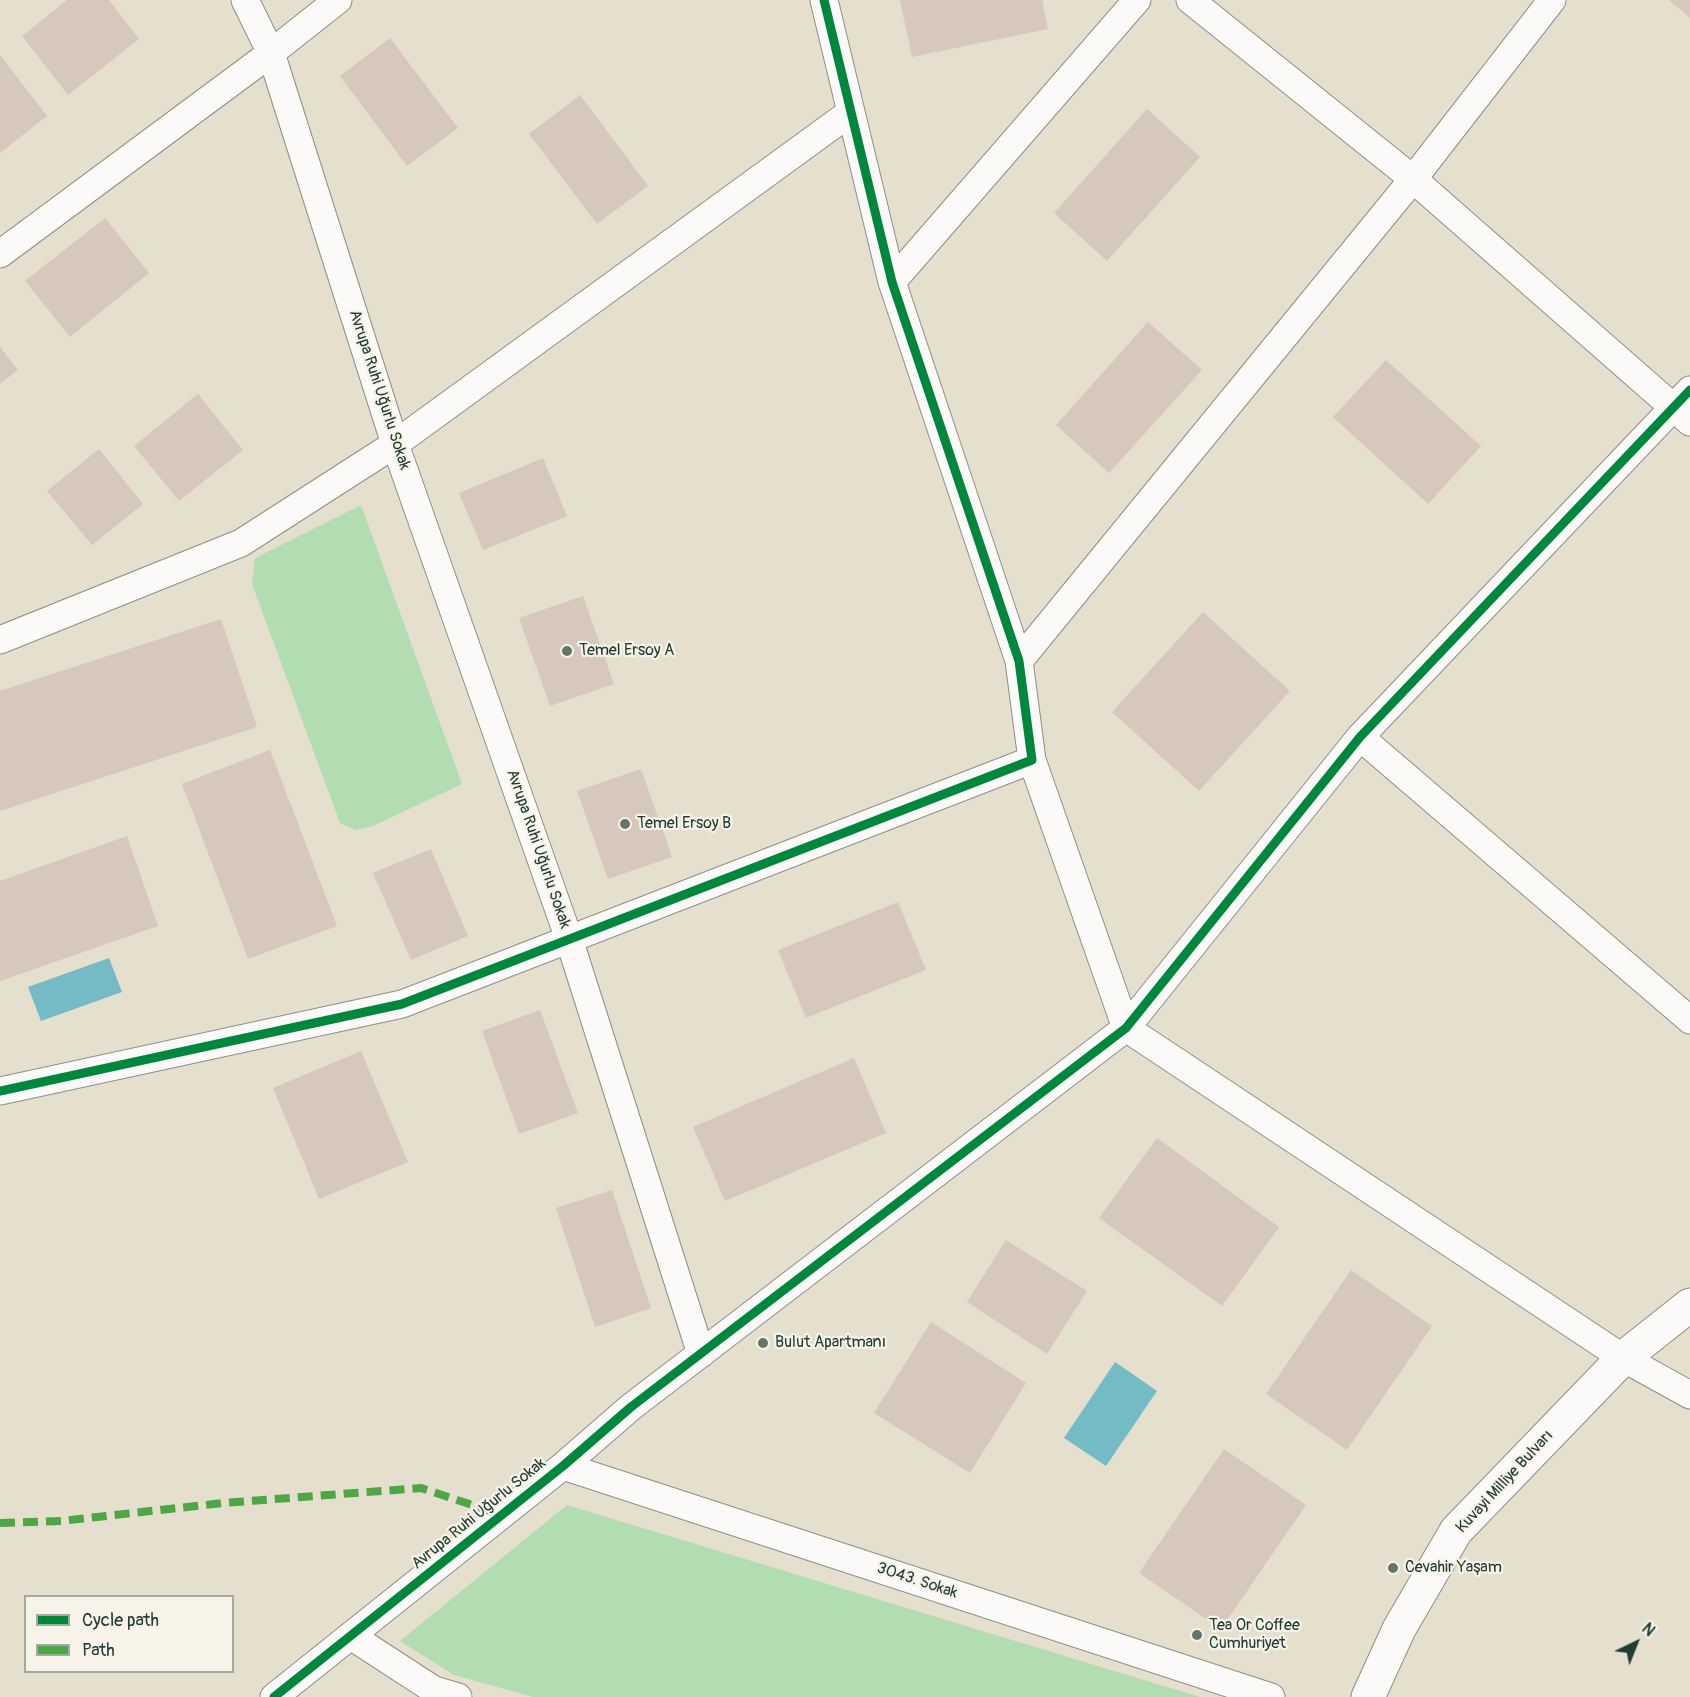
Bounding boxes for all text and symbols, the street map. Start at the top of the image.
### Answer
street label: Avrupa Ruhi Uğurlu Sokak [344,308,414,472]
place label: Temel Ersoy A [579,641,674,661]
marker: Temel Ersoy A [560,644,574,658]
street label: Avrupa Ruhi Uğurlu Sokak [502,767,574,931]
place label: Temel Ersoy B [637,814,731,834]
marker: Temel Ersoy B [618,817,632,831]
place label: Bulut Apartmanı [775,1333,886,1353]
marker: Bulut Apartmanı [756,1336,770,1350]
street label: Kuvayi Milliye Bulvarı [1452,1426,1558,1538]
street label: Avrupa Ruhi Uğurlu Sokak [408,1454,550,1574]
place label: Cevahir Yaşam [1405,1558,1502,1578]
street label: 3043. Sokak [874,1559,960,1603]
marker: Cevahir Yaşam [1386,1561,1400,1575]
legend [24,1595,234,1673]
text: Cycle path [82,1609,159,1632]
north arrow [1606,1613,1666,1673]
place label: Tea Or Coffee Cumhuriyet [1209,1616,1300,1654]
text: N [1637,1619,1659,1641]
marker: Tea Or Coffee Cumhuriyet [1190,1628,1204,1642]
text: Path [82,1639,115,1662]

